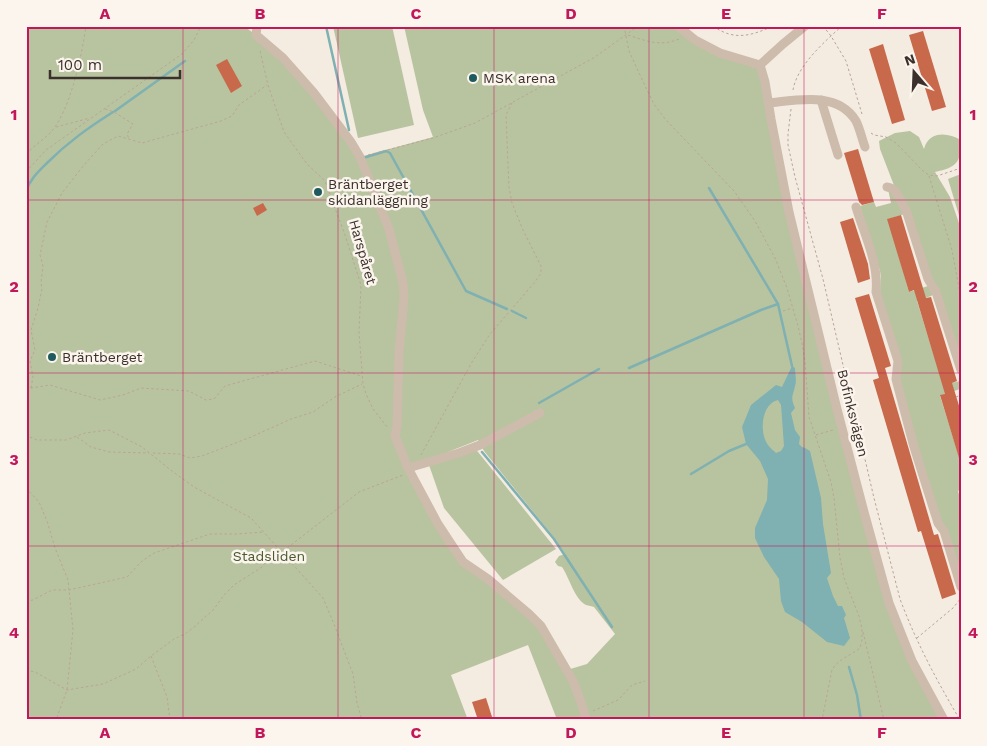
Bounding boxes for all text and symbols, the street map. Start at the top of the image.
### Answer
text: A [100,4,111,23]
text: B [255,4,266,23]
text: C [411,4,422,23]
text: D [565,4,577,23]
text: E [721,4,731,23]
text: F [877,4,887,23]
scale bar [50,48,180,80]
north arrow [890,48,940,98]
text: N [902,50,917,69]
text: 100 m [58,56,102,74]
place label: MSK arena [483,70,556,86]
marker: MSK arena [467,72,479,84]
text: 1 [11,105,17,124]
text: 1 [970,105,976,124]
place label: Bräntberget skidanläggning [328,176,429,208]
marker: Bräntberget skidanläggning [312,186,324,198]
street label: Harspåret [346,218,380,286]
text: 2 [9,277,19,296]
text: 2 [968,277,978,296]
place label: Bräntberget [62,349,143,365]
marker: Bräntberget [46,351,58,363]
street label: Bofinksvägen [834,368,872,458]
text: 3 [9,450,19,469]
text: 3 [968,450,978,469]
park label: Stadsliden [233,548,305,564]
text: 4 [9,623,19,642]
text: 4 [968,623,978,642]
text: A [100,723,111,742]
text: B [255,723,266,742]
text: C [411,723,422,742]
text: D [565,723,577,742]
text: E [721,723,731,742]
text: F [877,723,887,742]

